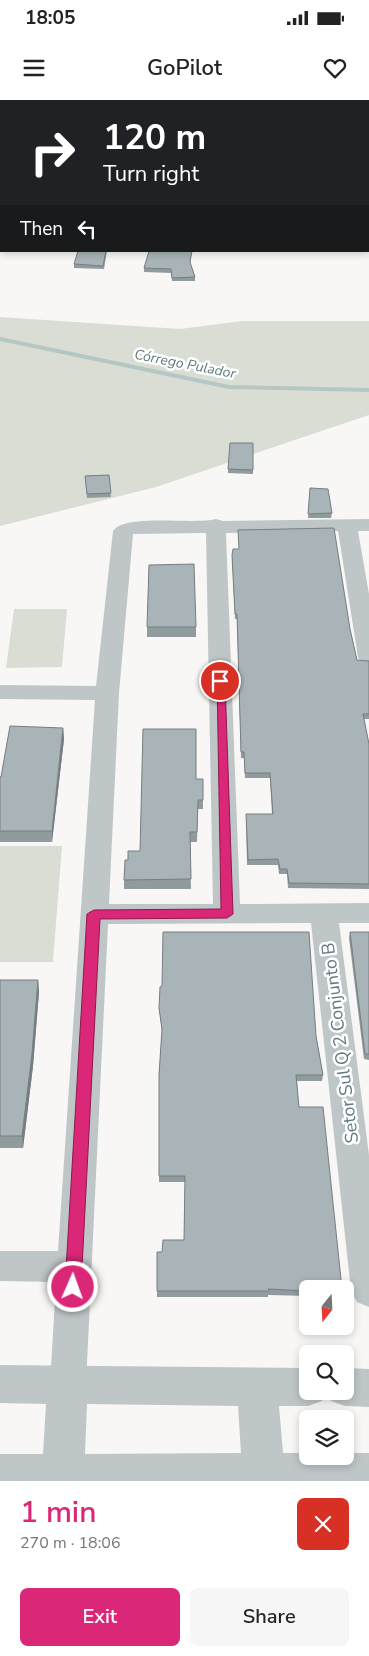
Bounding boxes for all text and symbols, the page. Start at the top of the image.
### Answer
text: 18:05 [25,5,75,31]
text: GoPilot [147,53,222,83]
icon: menu [20,54,48,82]
icon: heart [321,54,349,82]
text: 120 m [103,114,206,161]
icon: right [20,120,85,185]
text: Turn right [103,159,199,189]
icon: left [73,215,101,243]
text: Then [20,216,63,242]
water label: Córrego Pulador [133,345,238,383]
pin [199,660,241,702]
icon: arrive [206,667,234,695]
street label: Setor Sul Q 2 Conjunto B [316,941,364,1145]
position arrow [46,1260,98,1312]
north arrow [299,1280,354,1335]
map controls [299,1280,354,1465]
button: search [299,1345,354,1400]
button: layers [299,1410,354,1465]
text: 1 min [20,1492,96,1533]
button: close [297,1498,349,1550]
text: 270 m · 18:06 [20,1532,121,1554]
button: Exit [20,1588,180,1646]
button: Share [190,1588,349,1646]

